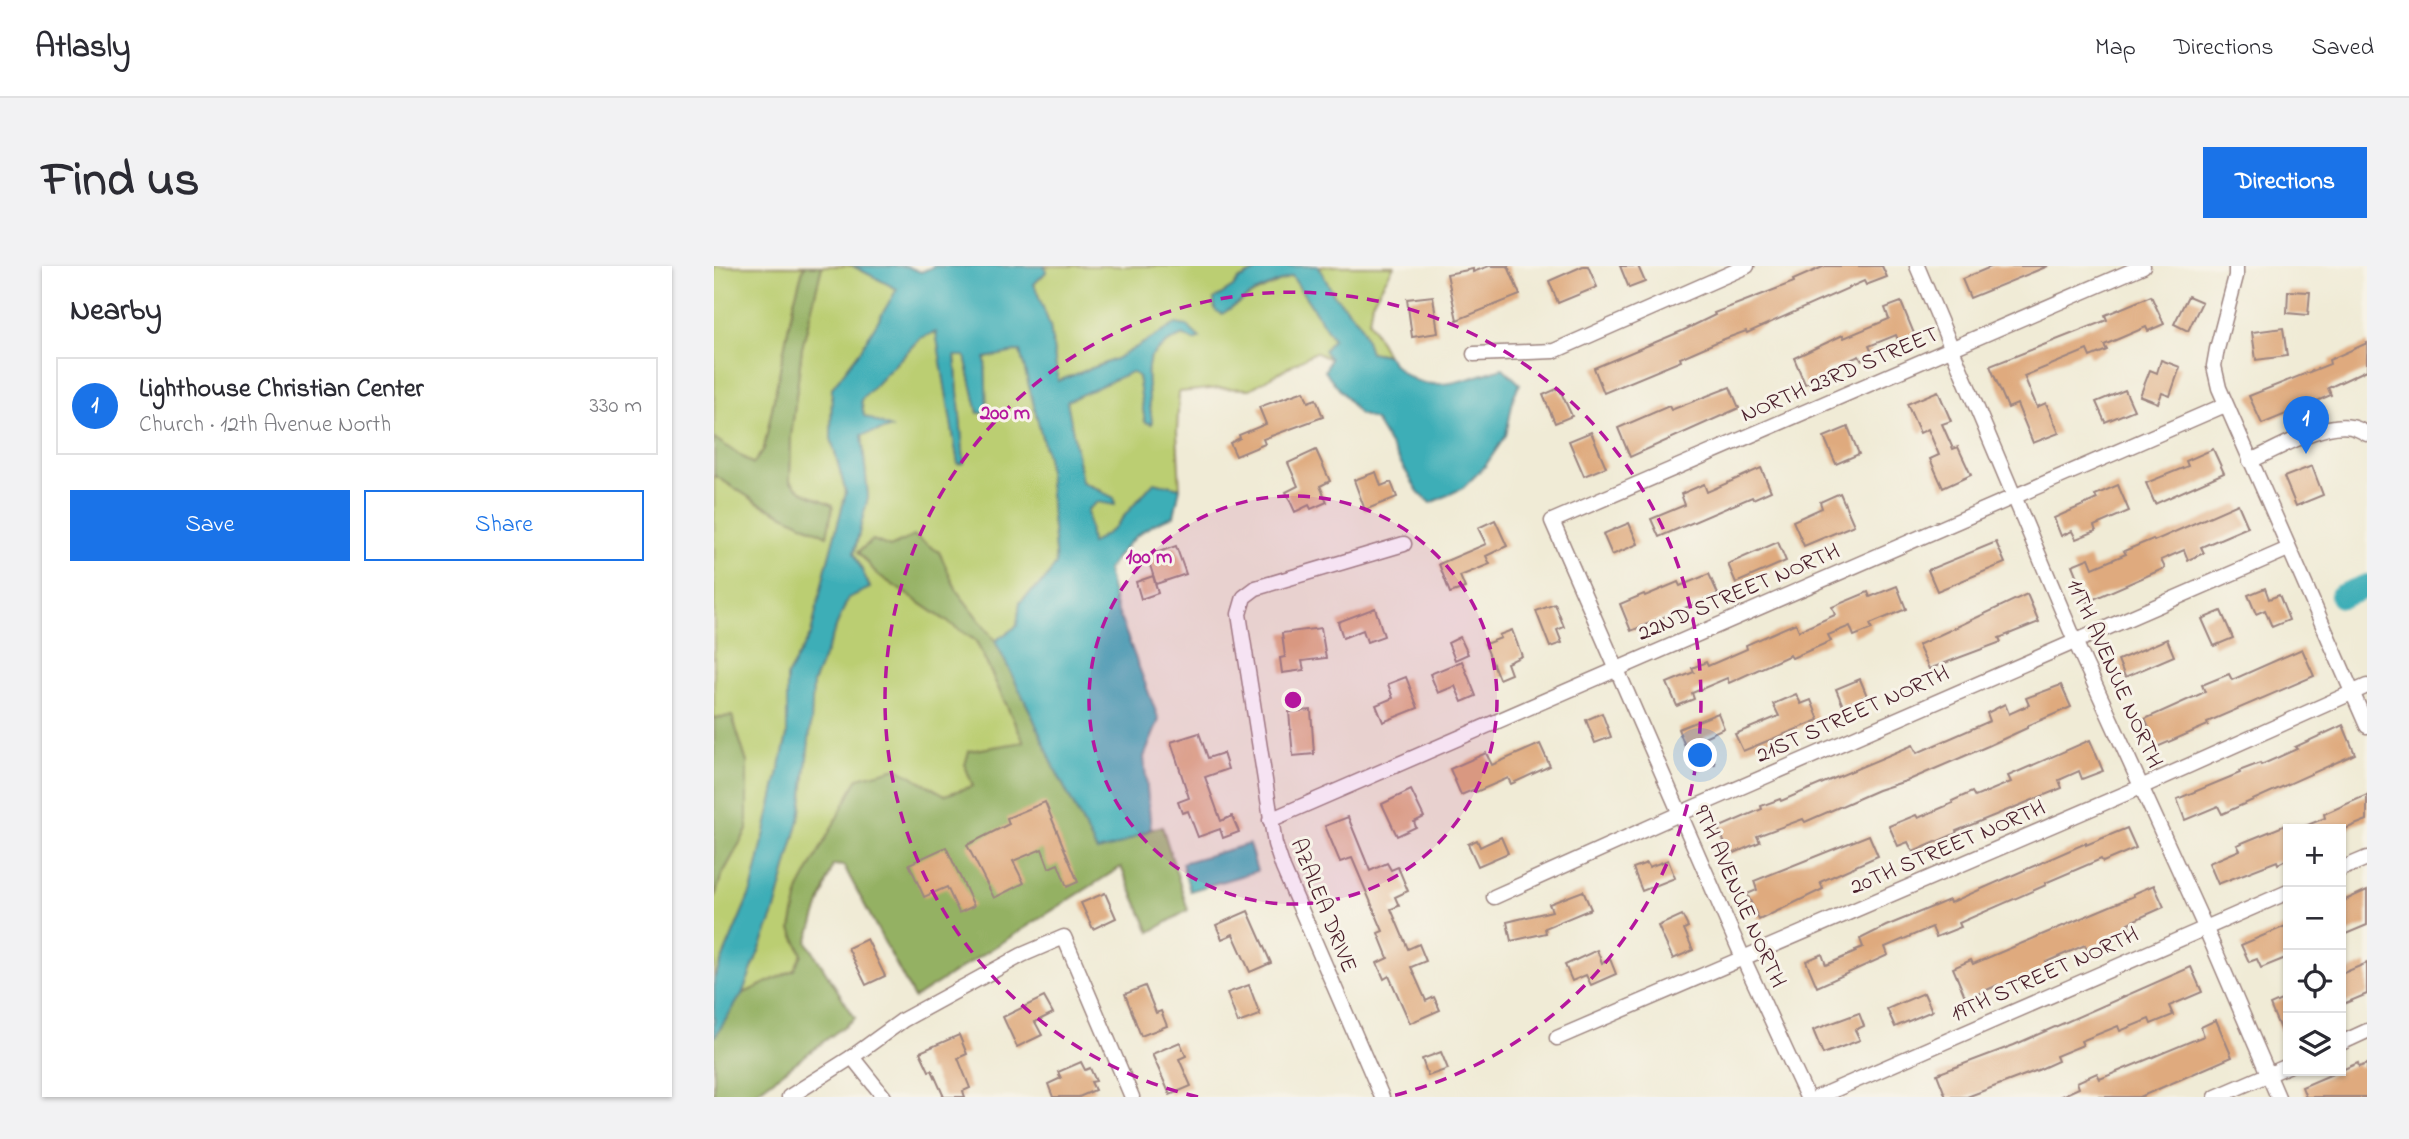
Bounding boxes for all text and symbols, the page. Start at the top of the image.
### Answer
text: Atlasly [35,24,130,72]
text: Map [2095,31,2136,66]
text: Directions [2174,31,2273,66]
text: Saved [2311,31,2374,66]
text: Find us [42,146,199,218]
button: Directions [2203,147,2367,218]
text: Nearby [70,290,162,334]
street label: NORTH 23RD STREET [1736,319,1944,432]
text: Lighthouse Christian Center [139,371,424,409]
text: 1 [91,390,99,423]
text: 330 m [589,390,642,423]
pin: 1 [2283,396,2329,454]
text: 200 m [979,399,1030,429]
text: Church · 12th Avenue North [139,409,391,442]
button: Save [70,490,350,561]
button: Share [364,490,644,561]
street label: 22ND STREET NORTH [1633,536,1845,651]
text: 100 m [1126,543,1172,573]
street label: 11TH AVENUE NORTH [2057,574,2170,774]
street label: 21ST STREET NORTH [1751,658,1955,773]
centre of rings [1281,688,1305,712]
your location [1683,738,1717,772]
street label: 20TH STREET NORTH [1845,792,2051,904]
street label: 9TH AVENUE NORTH [1684,801,1794,993]
map controls [2283,824,2346,1076]
button: + [2283,824,2346,887]
street label: AZALEA DRIVE [1281,834,1365,978]
button: − [2283,887,2346,950]
street label: 19TH STREET NORTH [1946,919,2144,1032]
button: locate [2283,950,2346,1013]
button: layers [2283,1013,2346,1076]

